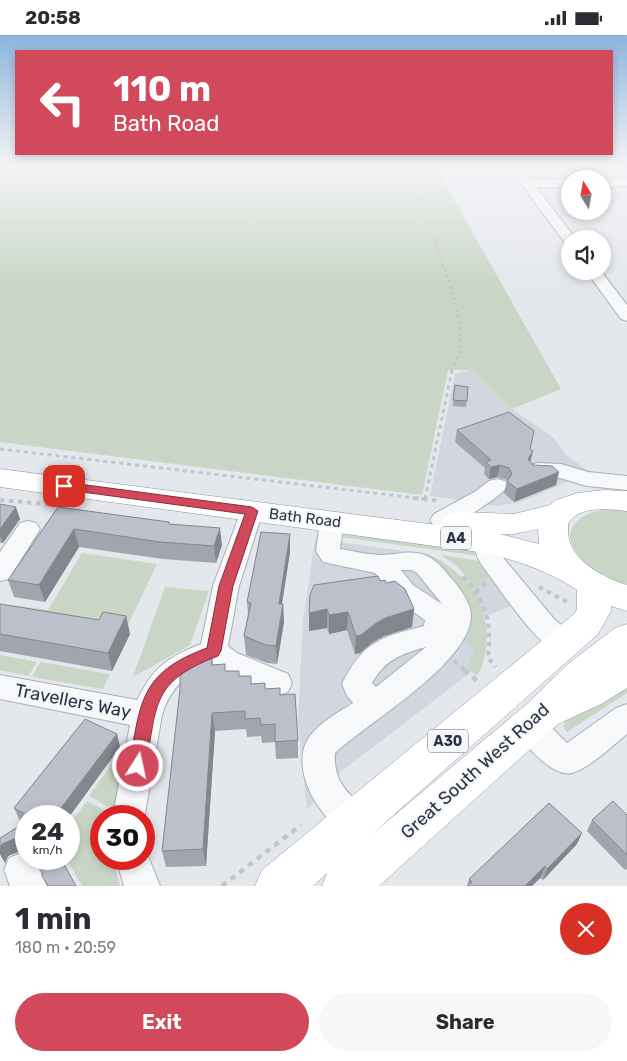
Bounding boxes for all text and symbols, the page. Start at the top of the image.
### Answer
text: 20:58 [25,6,81,29]
text: 110 m [113,68,211,110]
icon: left [30,70,95,135]
text: Bath Road [113,110,219,137]
north arrow [561,170,611,220]
map controls [561,170,611,280]
button: sound [561,230,611,280]
pin [43,465,85,507]
icon: arrive [50,472,78,500]
street label: Bath Road [268,505,342,531]
road number: A4 [441,527,471,549]
street label: Travellers Way [13,679,133,723]
street label: Great South West Road [396,699,554,843]
road number: A30 [428,729,468,753]
position arrow [111,739,163,791]
speed limit sign: 30 [90,805,155,870]
text: 24 [31,817,64,846]
text: km/h [33,843,62,857]
text: 1 min [15,901,92,937]
button: close [560,903,612,955]
text: 180 m · 20:59 [15,938,116,957]
button: Exit [15,993,309,1051]
button: Share [319,993,612,1051]

